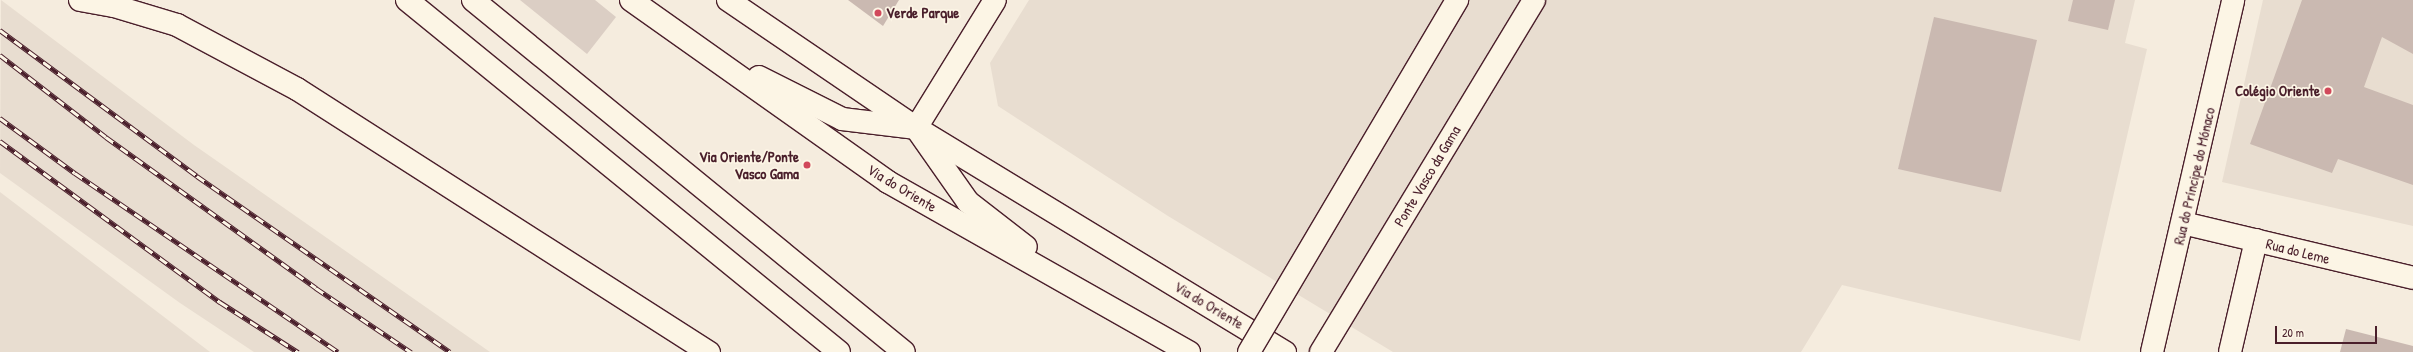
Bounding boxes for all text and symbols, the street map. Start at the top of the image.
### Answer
place label: Verde Parque [886,4,959,22]
marker: Verde Parque [873,8,883,18]
place label: Colégio Oriente [2235,82,2320,100]
marker: Colégio Oriente [2323,86,2333,96]
street label: Rua do Príncipe do Mónaco [2169,106,2219,246]
street label: Ponte Vasco da Gama [1390,122,1464,230]
place label: Via Oriente/Ponte Vasco Gama [699,147,799,182]
marker: Via Oriente/Ponte Vasco Gama [802,160,812,170]
street label: Via do Oriente [864,160,940,216]
street label: Rua do Leme [2264,234,2332,268]
street label: Via do Oriente [1171,277,1247,333]
scale bar [2277,318,2379,344]
text: 20 m [2282,324,2304,341]

